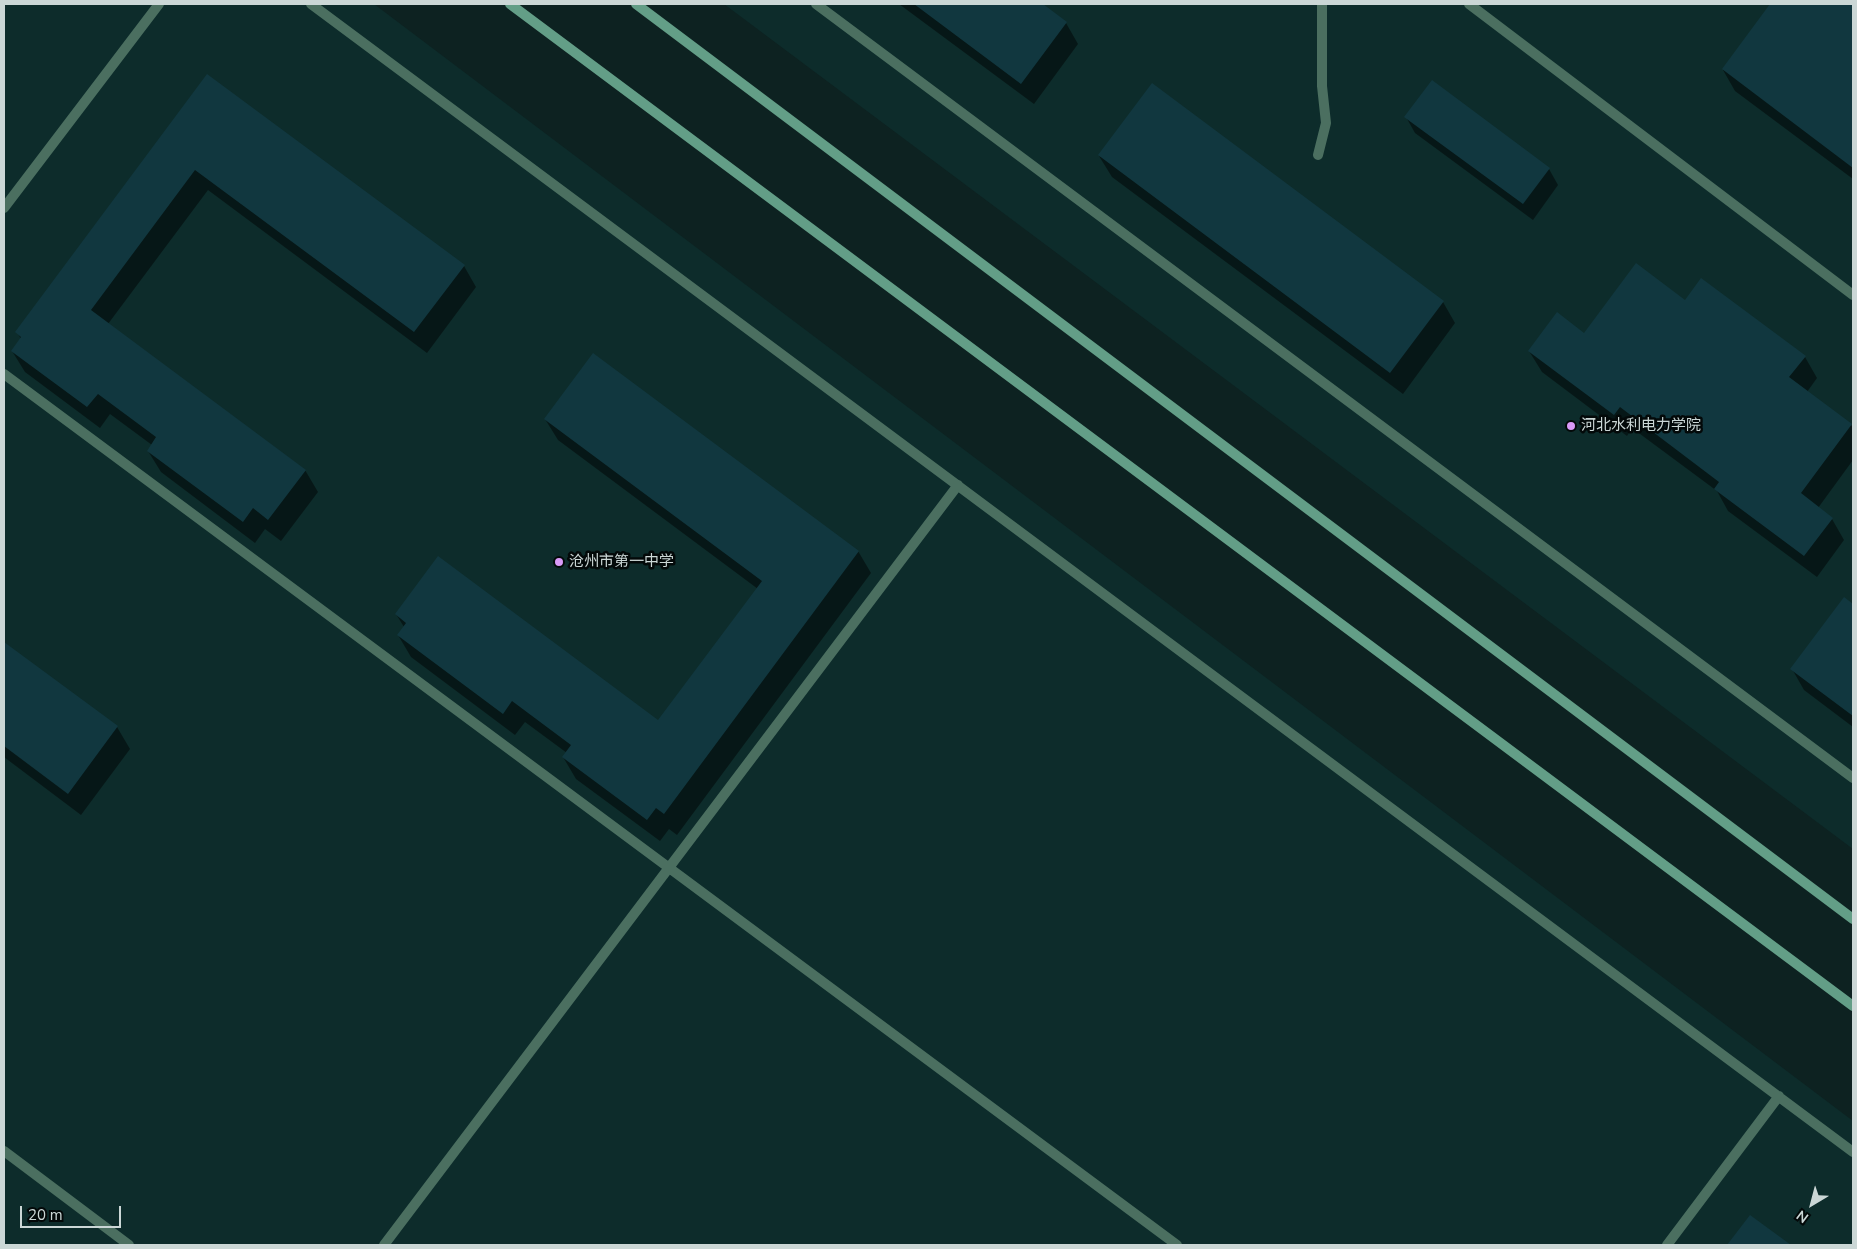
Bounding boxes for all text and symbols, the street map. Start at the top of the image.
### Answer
place label: 河北水利电力学院 [1581,417,1701,435]
marker: 河北水利电力学院 [1565,420,1577,432]
place label: 沧州市第一中学 [569,553,674,571]
marker: 沧州市第一中学 [553,556,565,568]
north arrow [1787,1179,1837,1229]
scale bar [22,1196,124,1228]
text: 20 m [28,1205,63,1225]
text: N [1793,1206,1813,1227]

